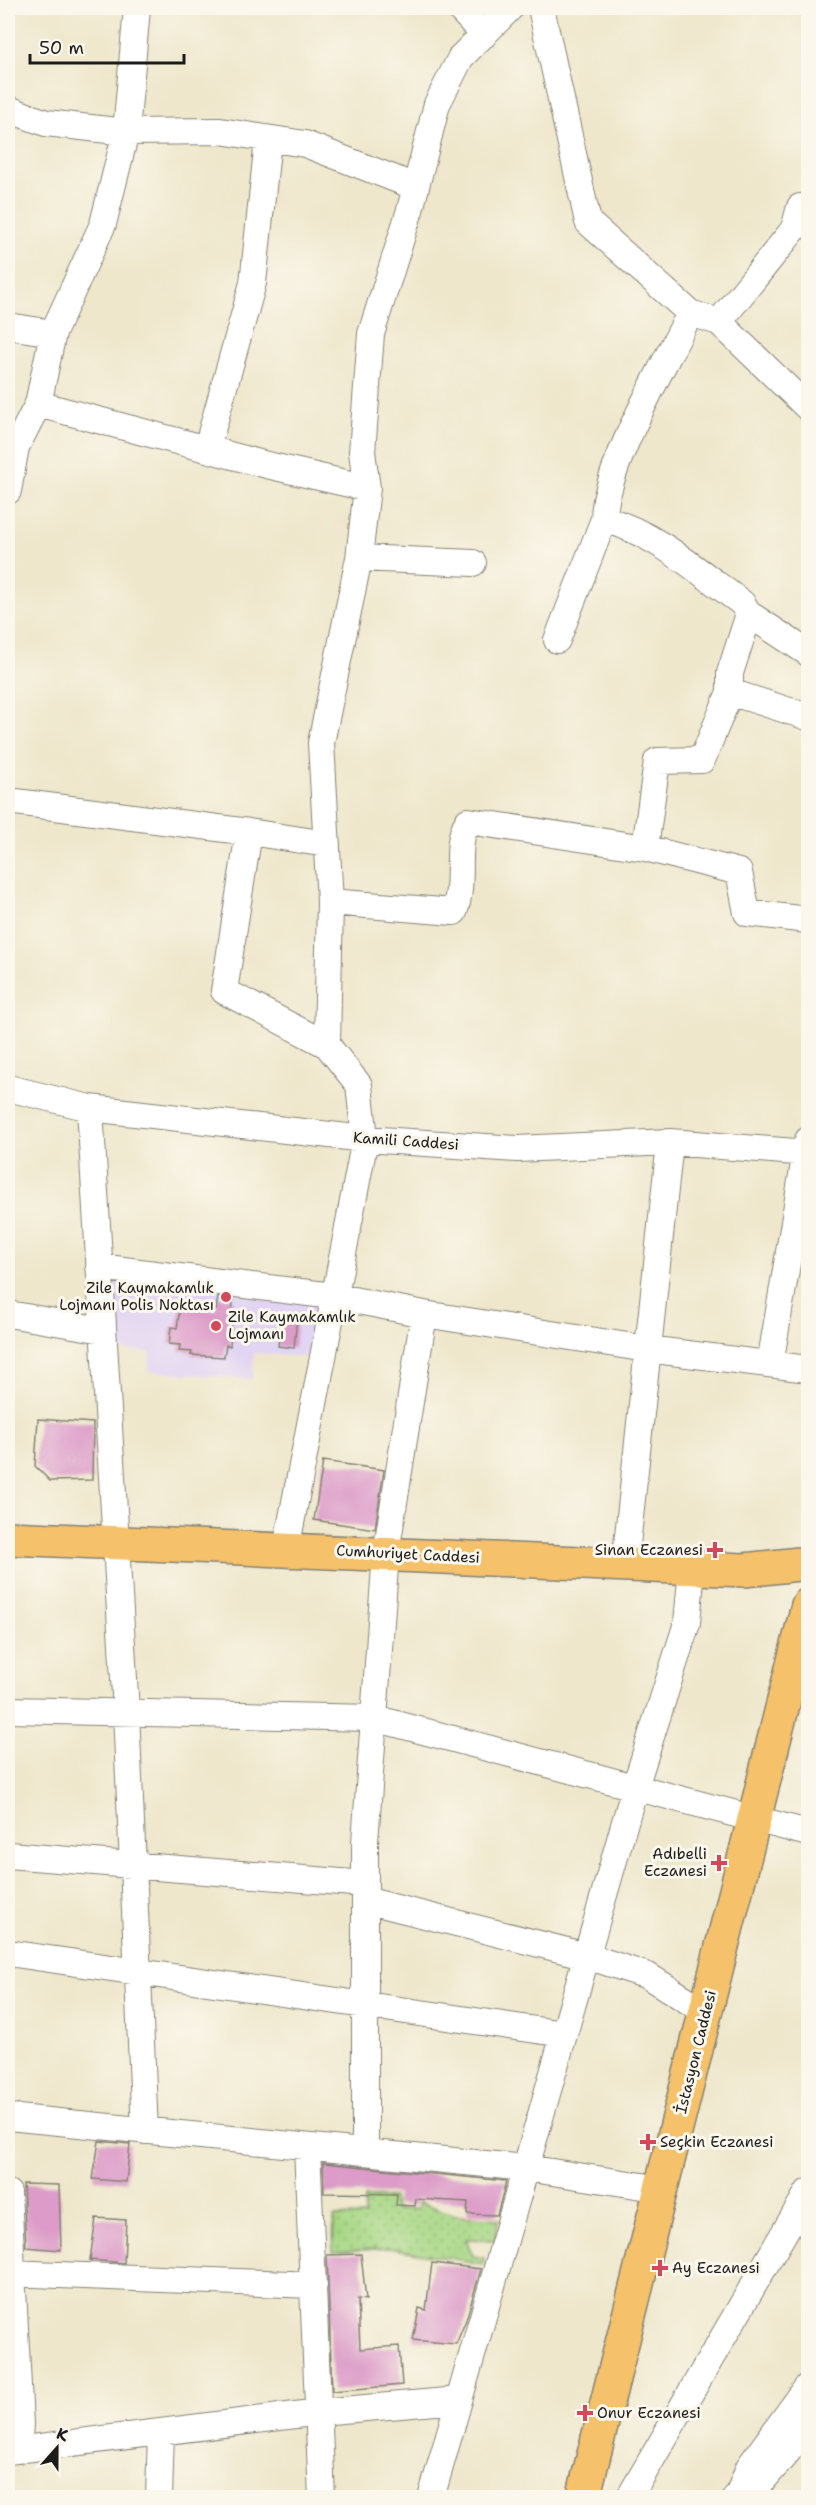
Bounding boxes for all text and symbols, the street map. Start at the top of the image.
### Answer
scale bar [30,27,184,65]
text: 50 m [39,36,84,60]
street label: Kamili Caddesi [352,1127,460,1155]
place label: Zile Kaymakamlık Lojmanı Polis Noktası [59,1278,214,1315]
marker: Zile Kaymakamlık Lojmanı Polis Noktası [219,1290,233,1304]
place label: Zile Kaymakamlık Lojmanı [228,1307,356,1344]
marker: Zile Kaymakamlık Lojmanı [209,1319,223,1333]
street label: Cumhuriyet Caddesi [336,1540,480,1568]
place label: Sinan Eczanesi [595,1540,703,1560]
marker: Sinan Eczanesi [708,1543,722,1557]
place label: Adıbelli Eczanesi [644,1844,707,1881]
marker: Adıbelli Eczanesi [712,1856,726,1870]
street label: İstasyon Caddesi [671,1988,721,2116]
place label: Seçkin Eczanesi [660,2132,773,2152]
marker: Seçkin Eczanesi [641,2135,655,2149]
place label: Ay Eczanesi [672,2258,760,2278]
marker: Ay Eczanesi [653,2261,667,2275]
place label: Onur Eczanesi [597,2403,701,2423]
marker: Onur Eczanesi [578,2406,592,2420]
north arrow [27,2418,87,2478]
text: K [53,2423,71,2446]

